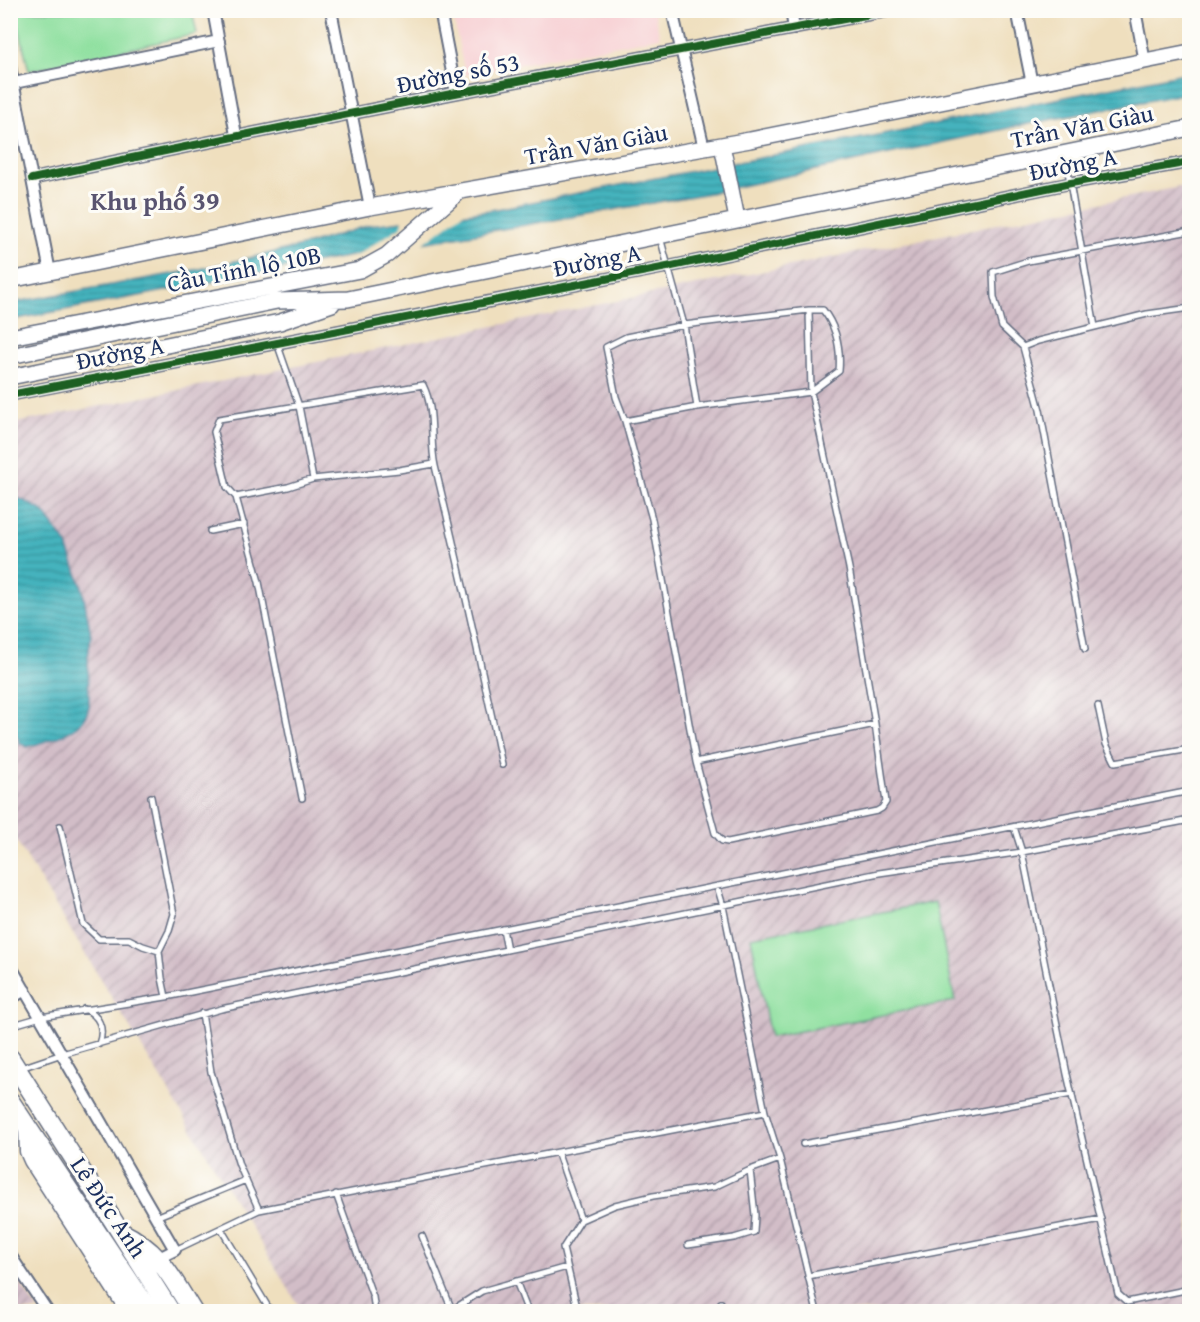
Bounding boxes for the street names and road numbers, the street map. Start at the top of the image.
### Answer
street label: Đường số 53 [394,44,522,102]
street label: Trần Văn Giàu [1008,95,1156,157]
street label: Trần Văn Giàu [522,114,670,174]
street label: Đường A [1026,138,1120,190]
street label: Đường A [550,234,644,286]
street label: Cầu Tỉnh lộ 10B [164,237,324,301]
street label: Đường A [73,327,167,379]
street label: Lê Đức Anh [62,1149,156,1265]

